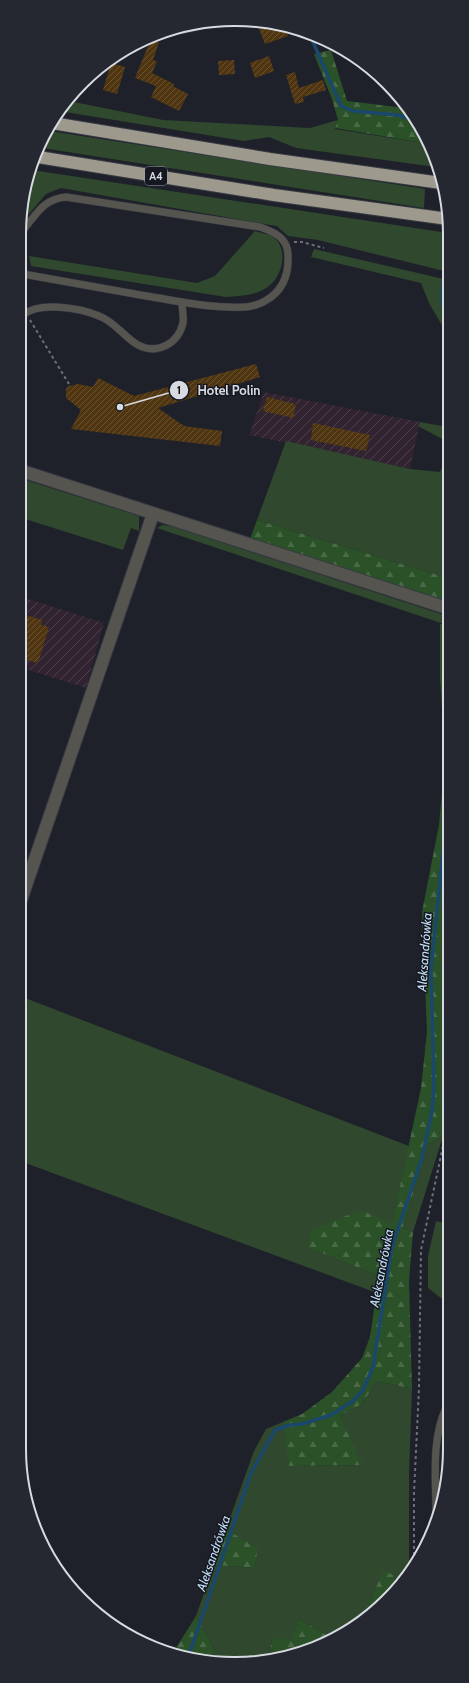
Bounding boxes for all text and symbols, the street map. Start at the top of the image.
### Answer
road number: A4 [145,167,167,185]
callout: Hotel Polin [169,378,268,403]
text: 1 [177,382,181,397]
text: Hotel Polin [198,382,260,398]
water label: Aleksandrówka [413,912,435,993]
water label: Aleksandrówka [365,1228,396,1309]
water label: Aleksandrówka [192,1513,233,1594]

